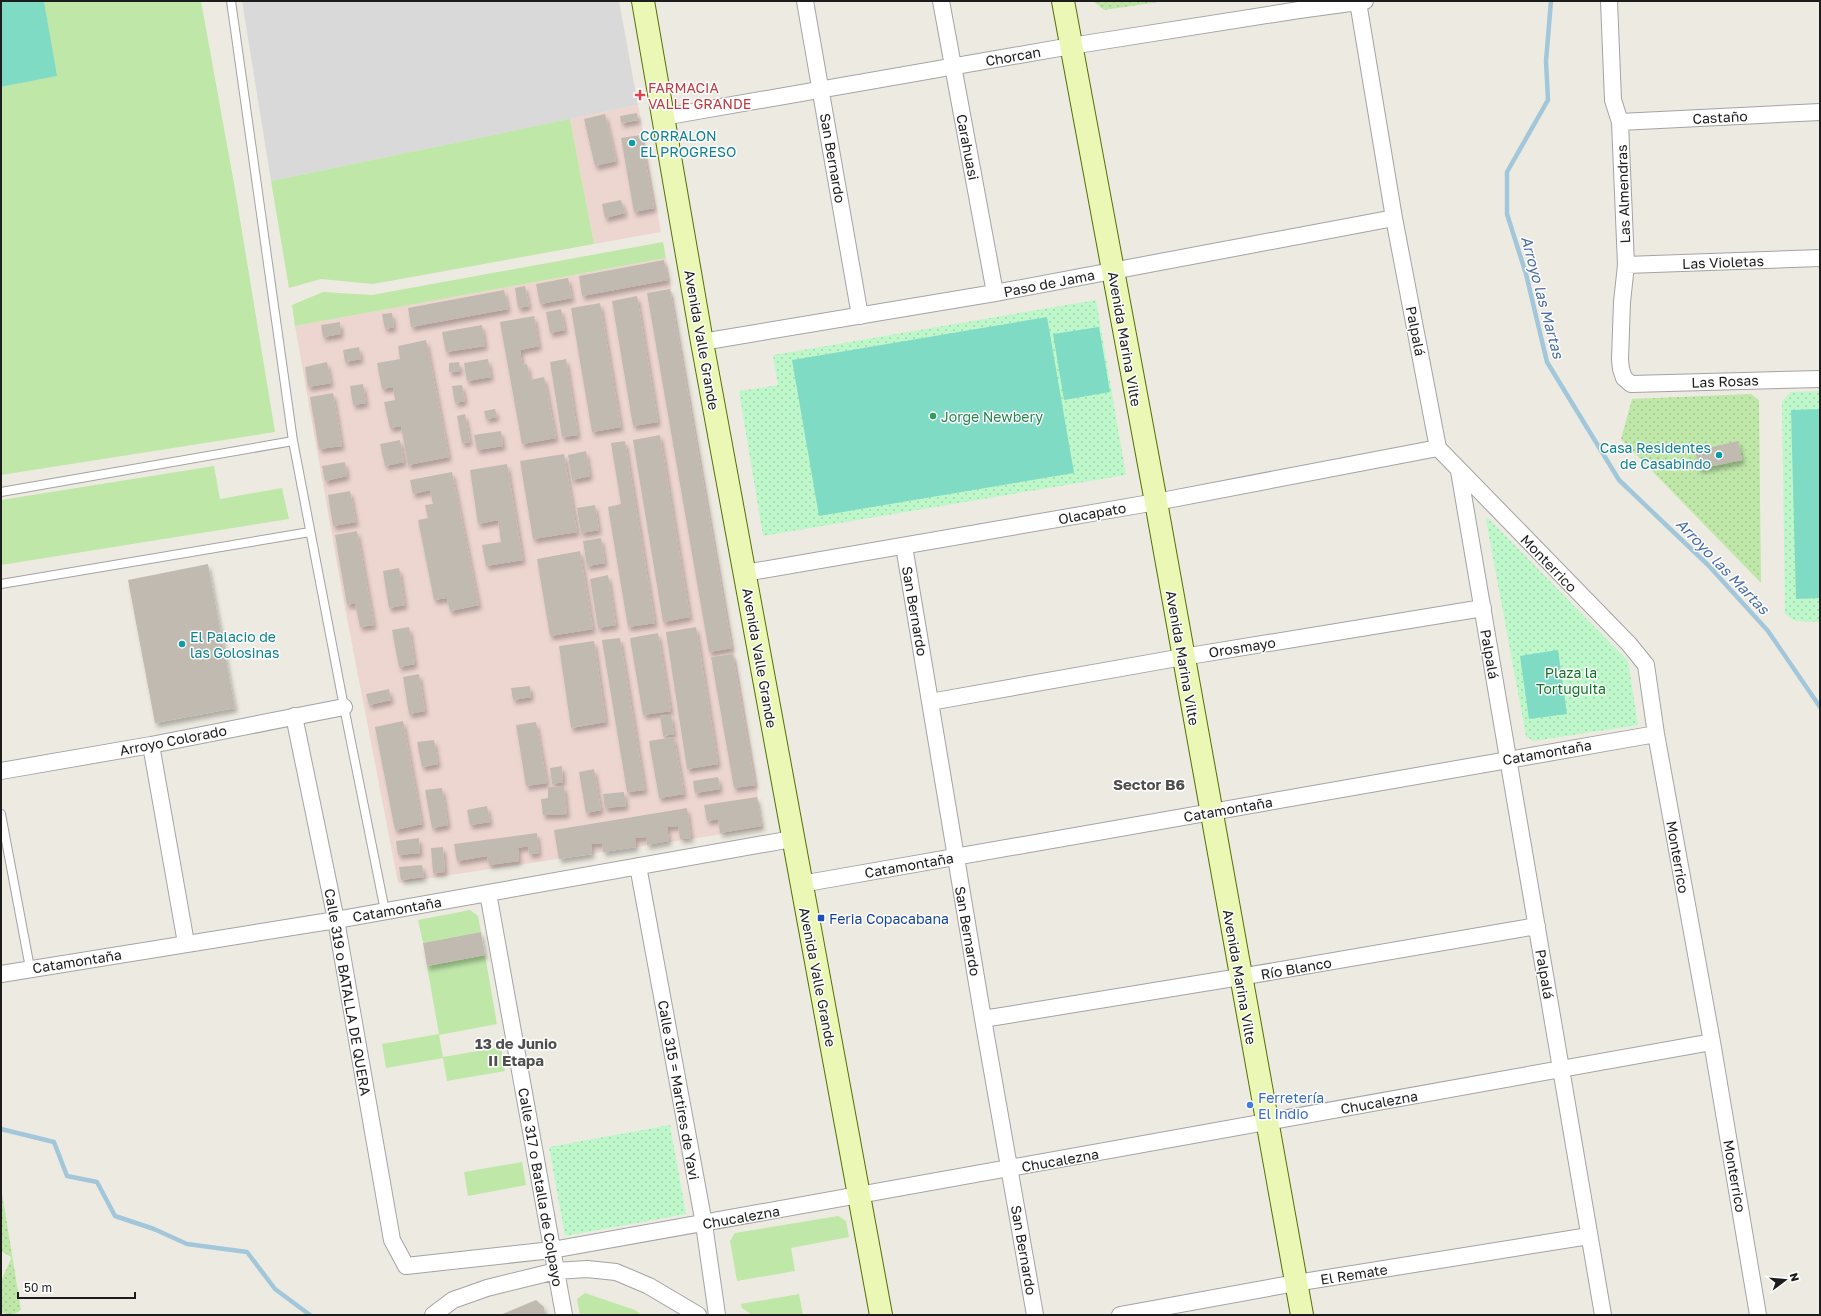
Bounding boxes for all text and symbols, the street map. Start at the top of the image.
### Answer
street label: Chorcan [984,43,1042,69]
place label: FARMACIA VALLE GRANDE [648,79,751,112]
marker: FARMACIA VALLE GRANDE [635,90,645,100]
street label: Castaño [1692,107,1748,127]
street label: San Bernardo [817,112,849,204]
street label: Carahuasi [953,113,983,181]
place label: CORRALON EL PROGRESO [640,127,736,160]
marker: CORRALON EL PROGRESO [627,138,637,148]
street label: Las Almendras [1613,144,1633,244]
water label: Arroyo las Martas [1517,234,1568,361]
street label: Las Violetas [1682,252,1764,272]
street label: Paso de Jama [1002,266,1096,300]
street label: Avenida Valle Grande [681,269,723,411]
street label: Avenida Marina Vilte [1105,270,1145,408]
street label: Palpalá [1403,305,1429,357]
street label: Las Rosas [1691,371,1759,391]
place label: Jorge Newbery [941,408,1043,425]
marker: Jorge Newbery [928,411,938,421]
place label: Casa Residentes de Casabindo [1600,439,1711,472]
marker: Casa Residentes de Casabindo [1714,450,1724,460]
street label: Olacapato [1057,499,1127,527]
water label: Arroyo las Martas [1672,514,1774,619]
street label: Monterrico [1517,531,1581,595]
street label: San Bernardo [899,565,931,657]
street label: Avenida Valle Grande [739,587,781,729]
street label: Avenida Marina Vilte [1163,589,1203,727]
place label: El Palacio de las Golosinas [190,628,279,661]
street label: Palpalá [1477,628,1503,680]
street label: Orosmayo [1207,633,1277,661]
marker: El Palacio de las Golosinas [177,639,187,649]
park label: Plaza la Tortuguita [1536,664,1606,697]
street label: Arroyo Colorado [118,721,228,759]
street label: Catamontaña [1501,736,1593,768]
district label: Sector B6 [1113,775,1185,793]
street label: Catamontaña [1182,793,1274,825]
street label: Monterrico [1663,819,1693,895]
street label: Catamontaña [863,849,955,881]
street label: San Bernardo [952,885,984,977]
street label: Calle 319 o BATALLA DE QUERA [321,887,375,1098]
street label: Catamontaña [351,893,443,925]
street label: Avenida Valle Grande [796,906,840,1048]
street label: Avenida Marina Vilte [1220,908,1260,1046]
place label: Feria Copacabana [829,910,949,927]
marker: Feria Copacabana [816,913,826,923]
street label: Catamontaña [31,946,123,976]
street label: Palpalá [1532,948,1558,1000]
street label: Río Blanco [1259,953,1333,983]
street label: Calle 315 = Martires de Yavi [655,999,703,1181]
district label: 13 de Junio II Etapa [475,1034,557,1069]
street label: Calle 317 o Batalla de Colpayo [515,1086,567,1288]
street label: Chucalezna [1339,1087,1419,1117]
place label: Ferretería El Indio [1258,1089,1324,1122]
marker: Ferretería El Indio [1245,1100,1255,1110]
street label: Monterrico [1720,1138,1750,1214]
street label: Chucalezna [1020,1145,1100,1175]
street label: Chucalezna [701,1202,781,1232]
street label: San Bernardo [1008,1204,1040,1296]
street label: El Remate [1319,1260,1389,1288]
north arrow [1765,1260,1805,1300]
text: N [1788,1271,1802,1283]
scale bar [18,1274,135,1300]
text: 50 m [24,1280,52,1295]

